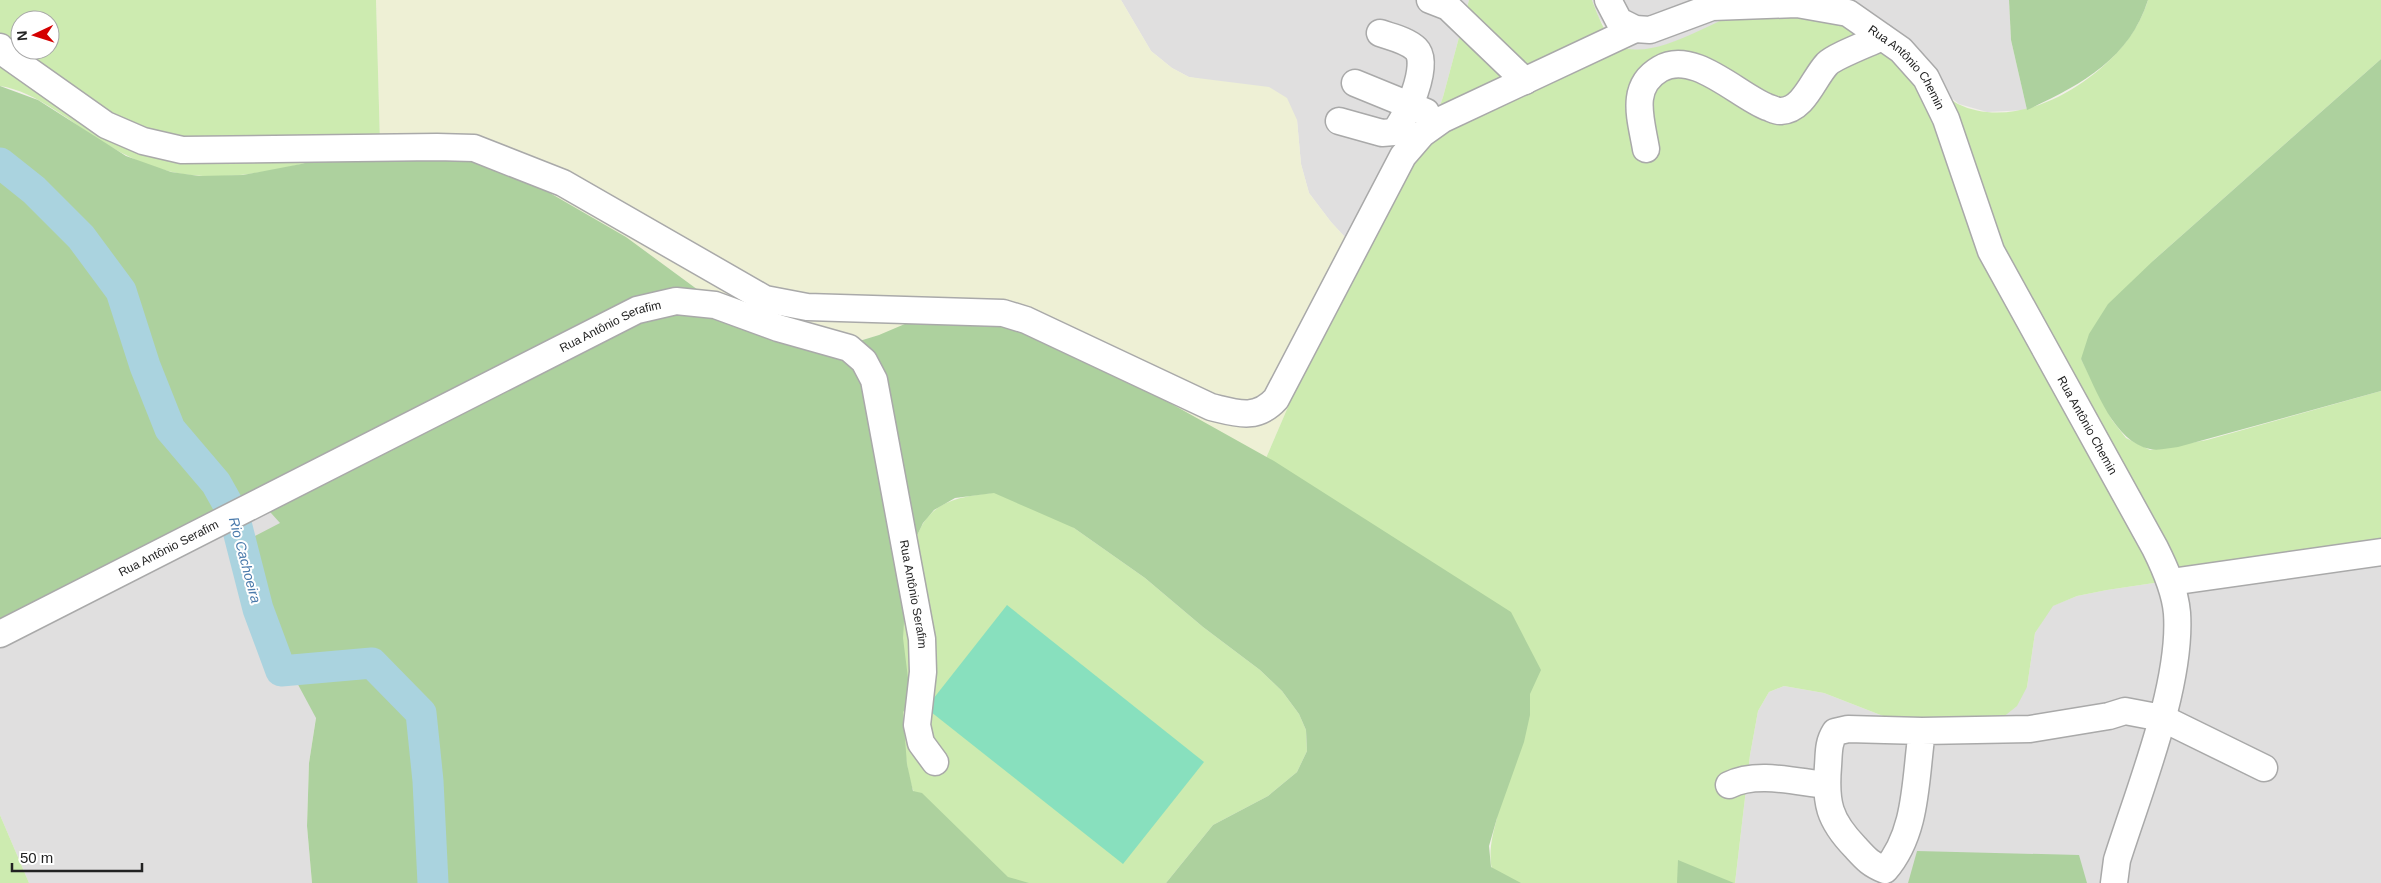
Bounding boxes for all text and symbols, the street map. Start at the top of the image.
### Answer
north arrow [10,10,60,60]
street label: Rua Antônio Chemin [1866,22,1947,112]
text: N [14,30,30,42]
street label: Rua Antônio Serafim [557,298,662,355]
street label: Rua Antônio Chemin [2054,374,2120,477]
water label: Rio Cachoeira [226,515,264,605]
street label: Rua Antônio Serafim [116,517,221,580]
street label: Rua Antônio Serafim [897,539,929,649]
scale bar [12,840,142,872]
text: 50 m [20,849,53,866]

